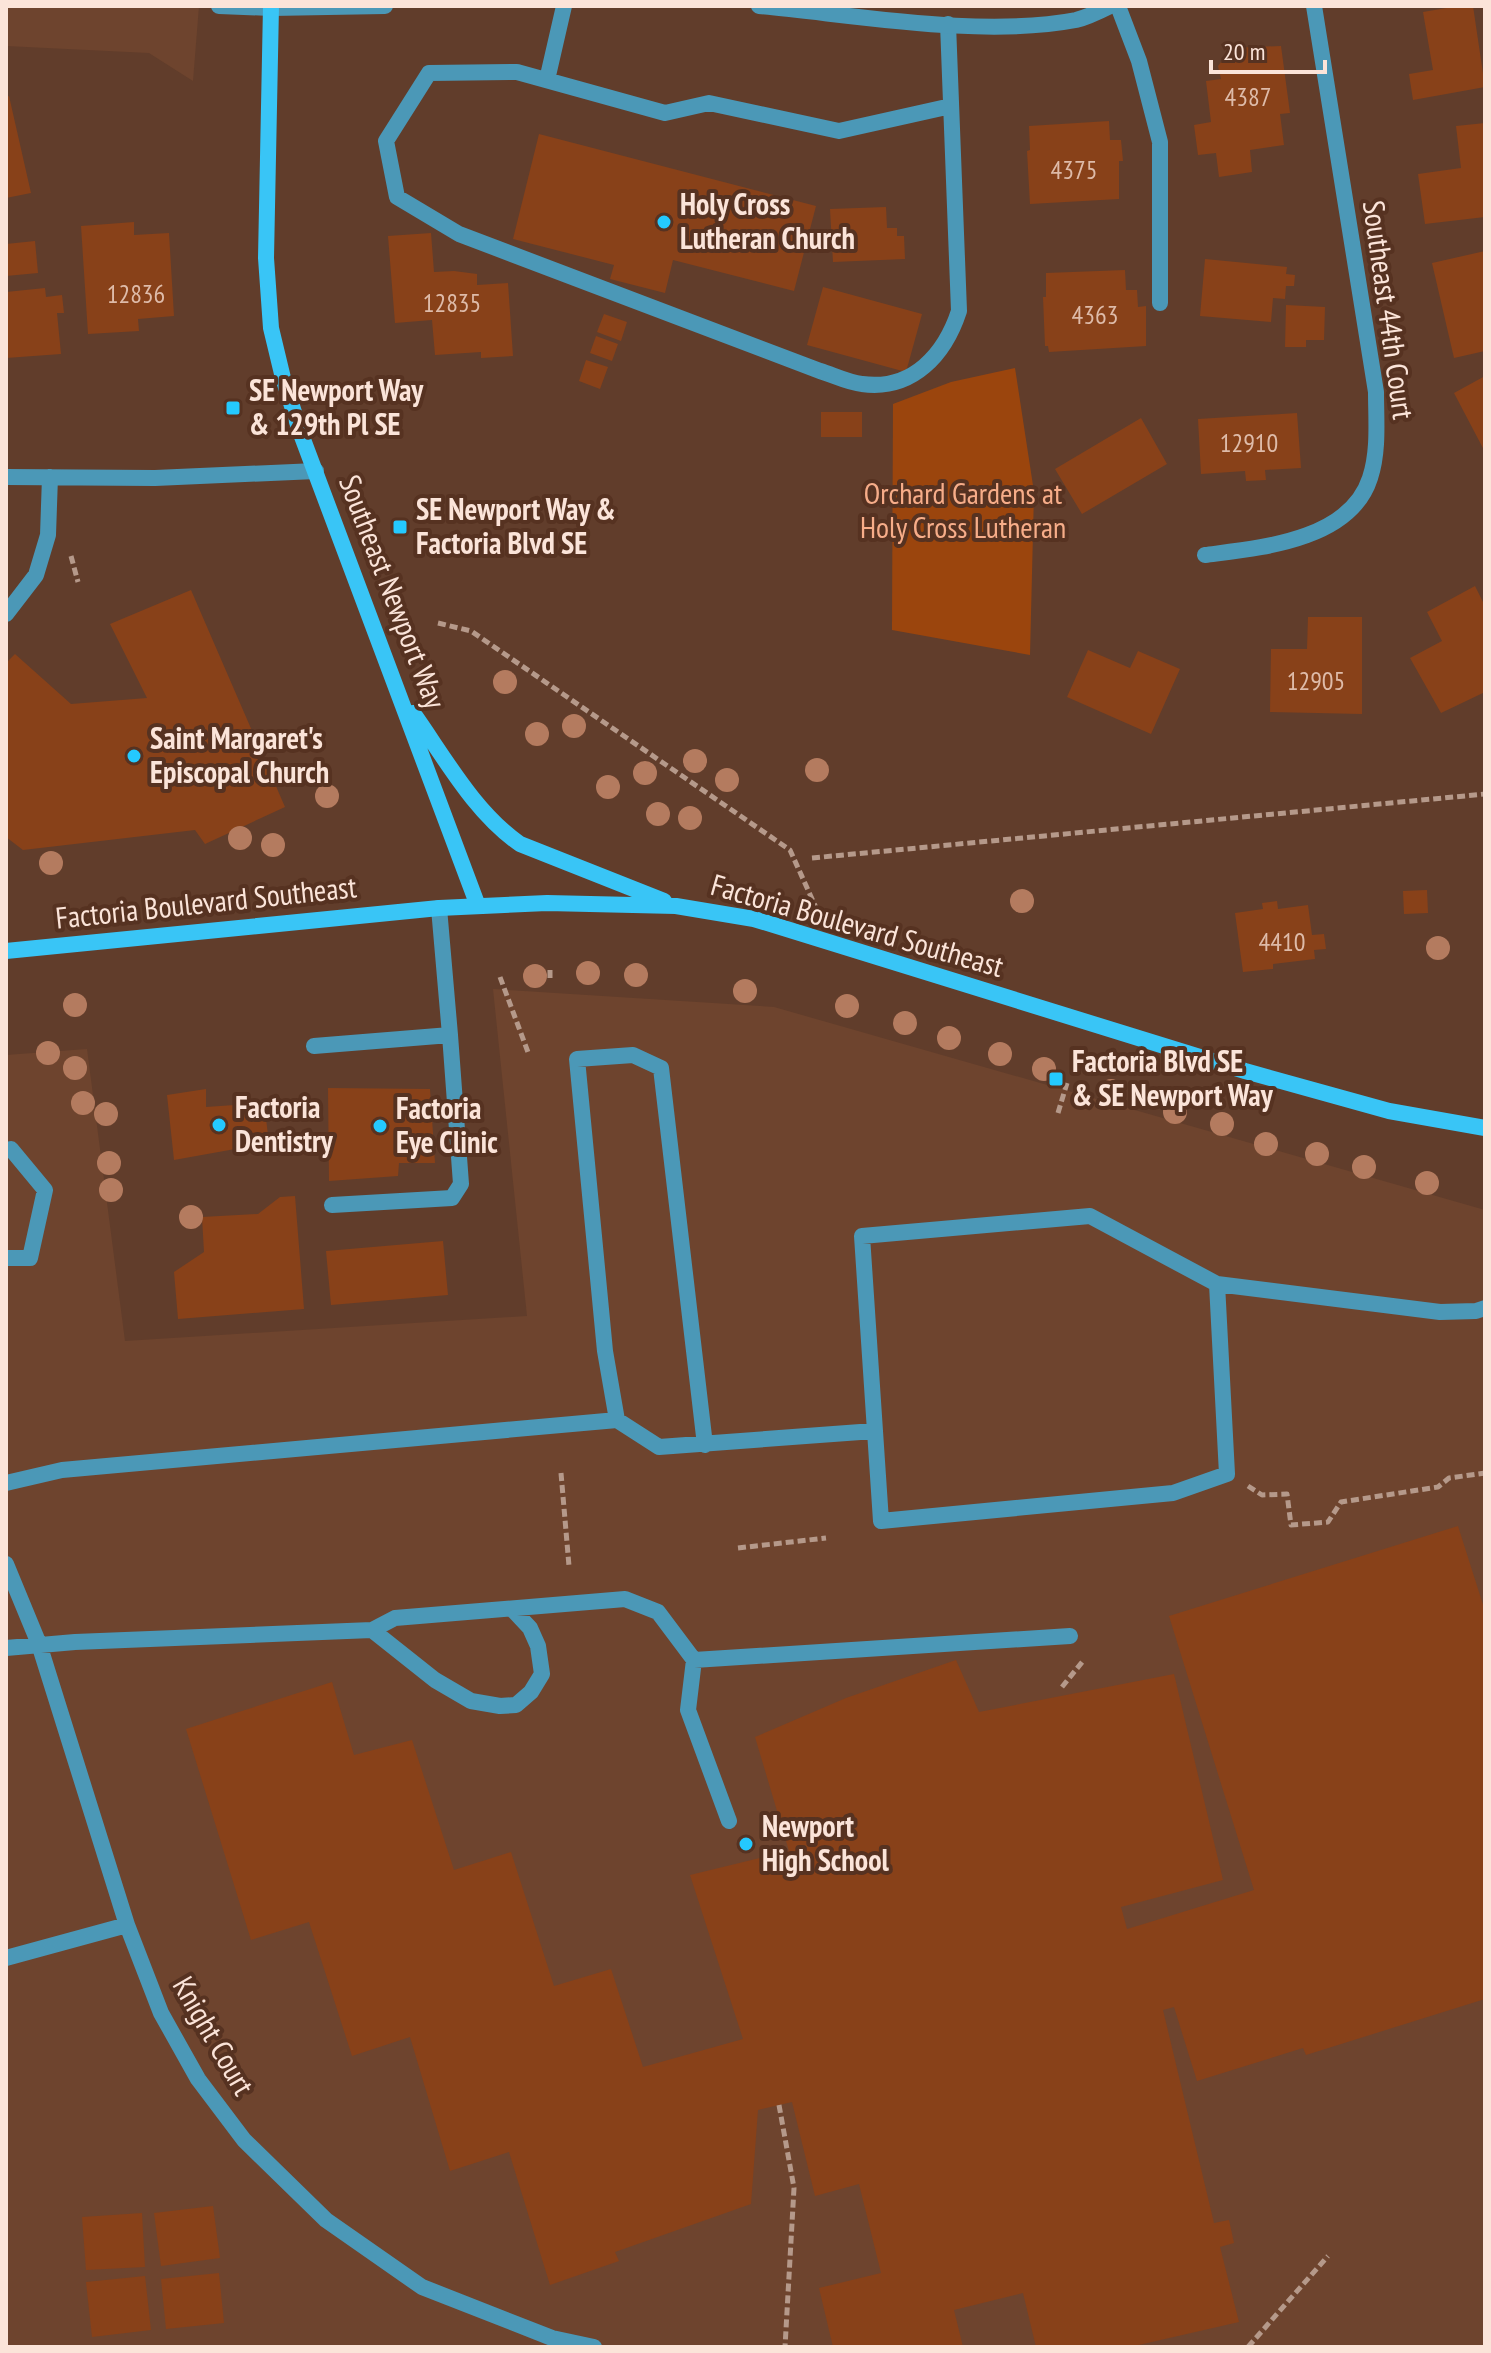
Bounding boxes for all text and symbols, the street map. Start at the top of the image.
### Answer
scale bar [1211,24,1325,74]
text: 20 m [1223,36,1265,67]
house number: 4387 [1225,80,1271,113]
house number: 4375 [1051,153,1097,186]
place label: Holy Cross Lutheran Church [680,184,855,257]
street label: Southeast 44th Court [1355,198,1424,422]
marker: Holy Cross Lutheran Church [655,213,673,231]
house number: 12836 [107,277,165,310]
house number: 12835 [423,286,481,319]
house number: 4363 [1072,298,1118,331]
place label: SE Newport Way & 129th Pl SE [249,370,424,443]
marker: SE Newport Way & 129th Pl SE [224,399,242,417]
house number: 12910 [1220,426,1278,459]
street label: Southeast Newport Way [331,469,456,714]
park label: Orchard Gardens at Holy Cross Lutheran [860,473,1066,546]
place label: SE Newport Way & Factoria Blvd SE [416,489,616,562]
marker: SE Newport Way & Factoria Blvd SE [391,518,409,536]
house number: 12905 [1287,664,1345,697]
place label: Saint Margaret's Episcopal Church [150,718,329,791]
marker: Saint Margaret's Episcopal Church [125,747,143,765]
street label: Factoria Boulevard Southeast [707,864,1009,985]
street label: Factoria Boulevard Southeast [53,866,359,937]
house number: 4410 [1259,925,1305,958]
place label: Factoria Blvd SE & SE Newport Way [1072,1041,1274,1114]
marker: Factoria Blvd SE & SE Newport Way [1047,1070,1065,1088]
place label: Factoria Dentistry [235,1087,334,1160]
place label: Factoria Eye Clinic [396,1088,498,1161]
marker: Factoria Dentistry [210,1116,228,1134]
marker: Factoria Eye Clinic [371,1117,389,1135]
place label: Newport High School [762,1806,889,1879]
marker: Newport High School [737,1835,755,1853]
street label: Knight Court [165,1969,264,2102]

